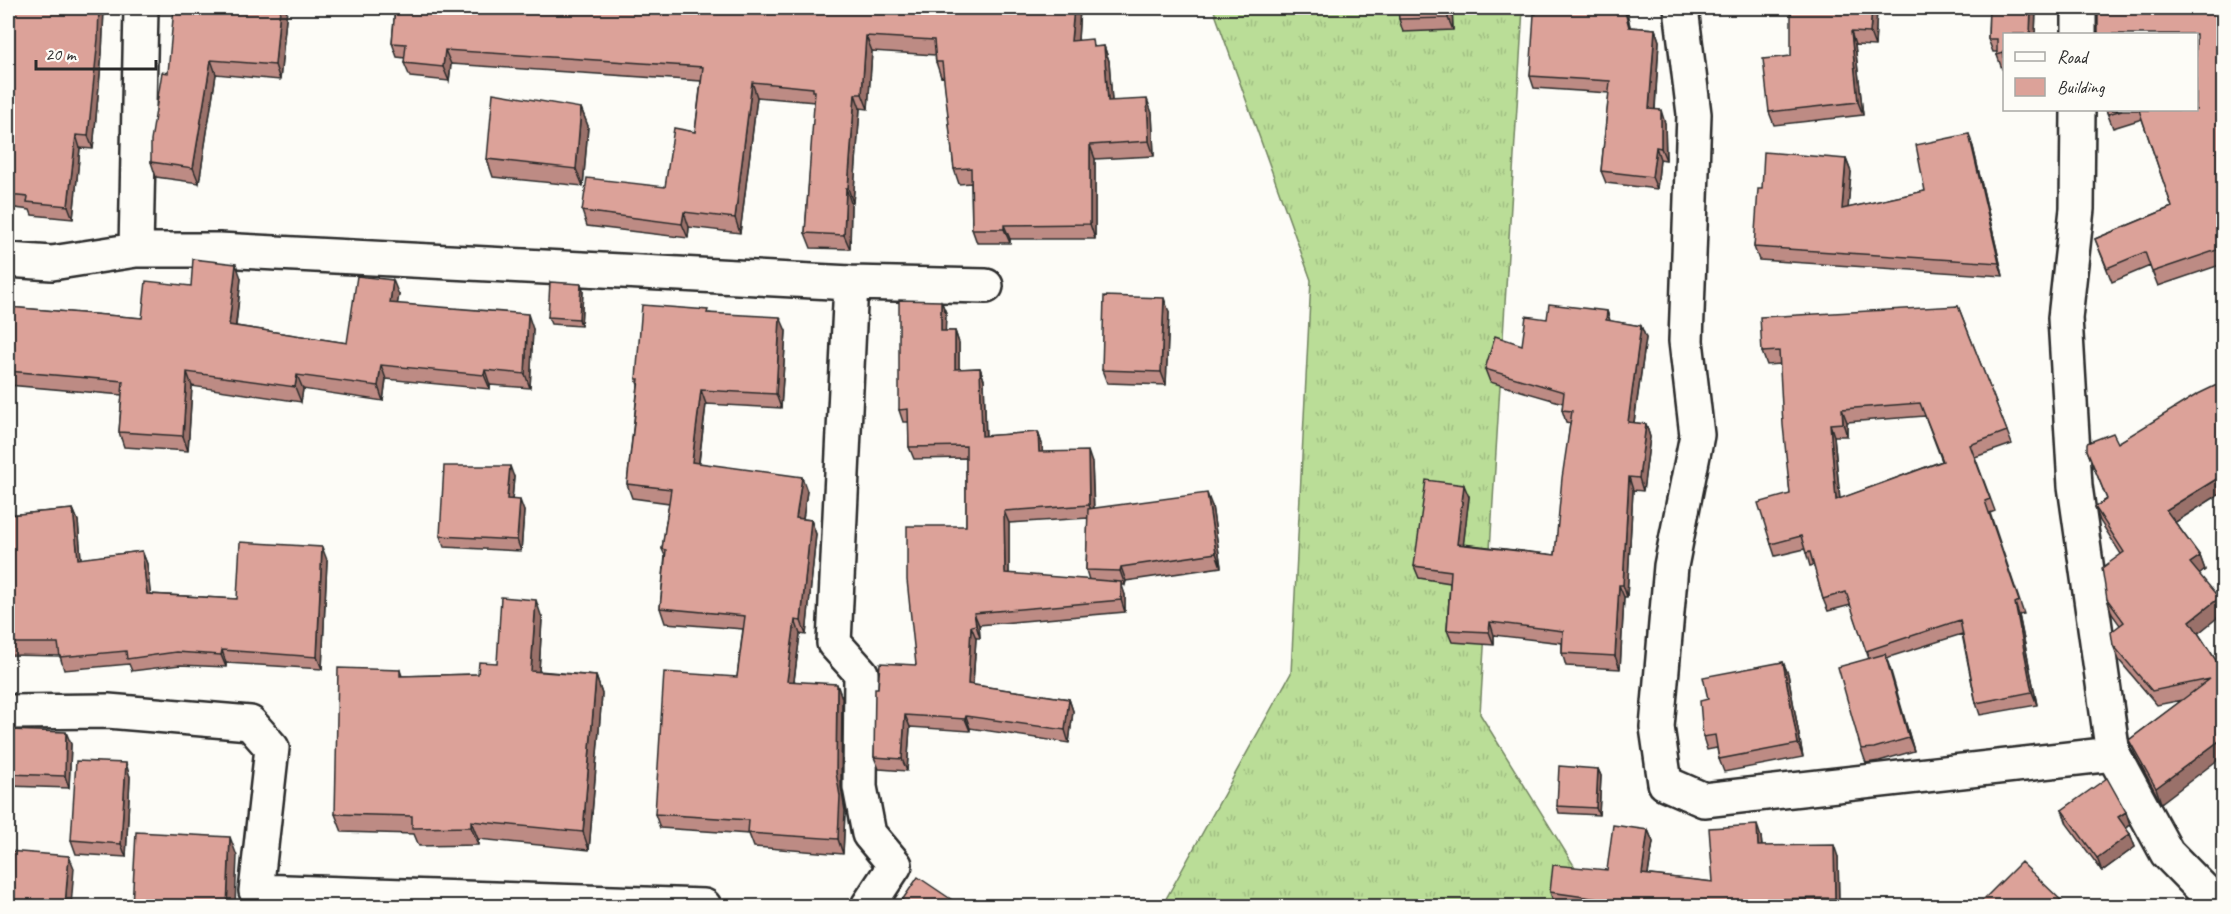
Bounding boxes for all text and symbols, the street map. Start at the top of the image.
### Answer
scale bar [36,33,156,71]
legend [2003,33,2198,111]
text: 20 m [45,43,78,65]
text: Road [2057,46,2090,68]
text: Building [2057,76,2106,98]

